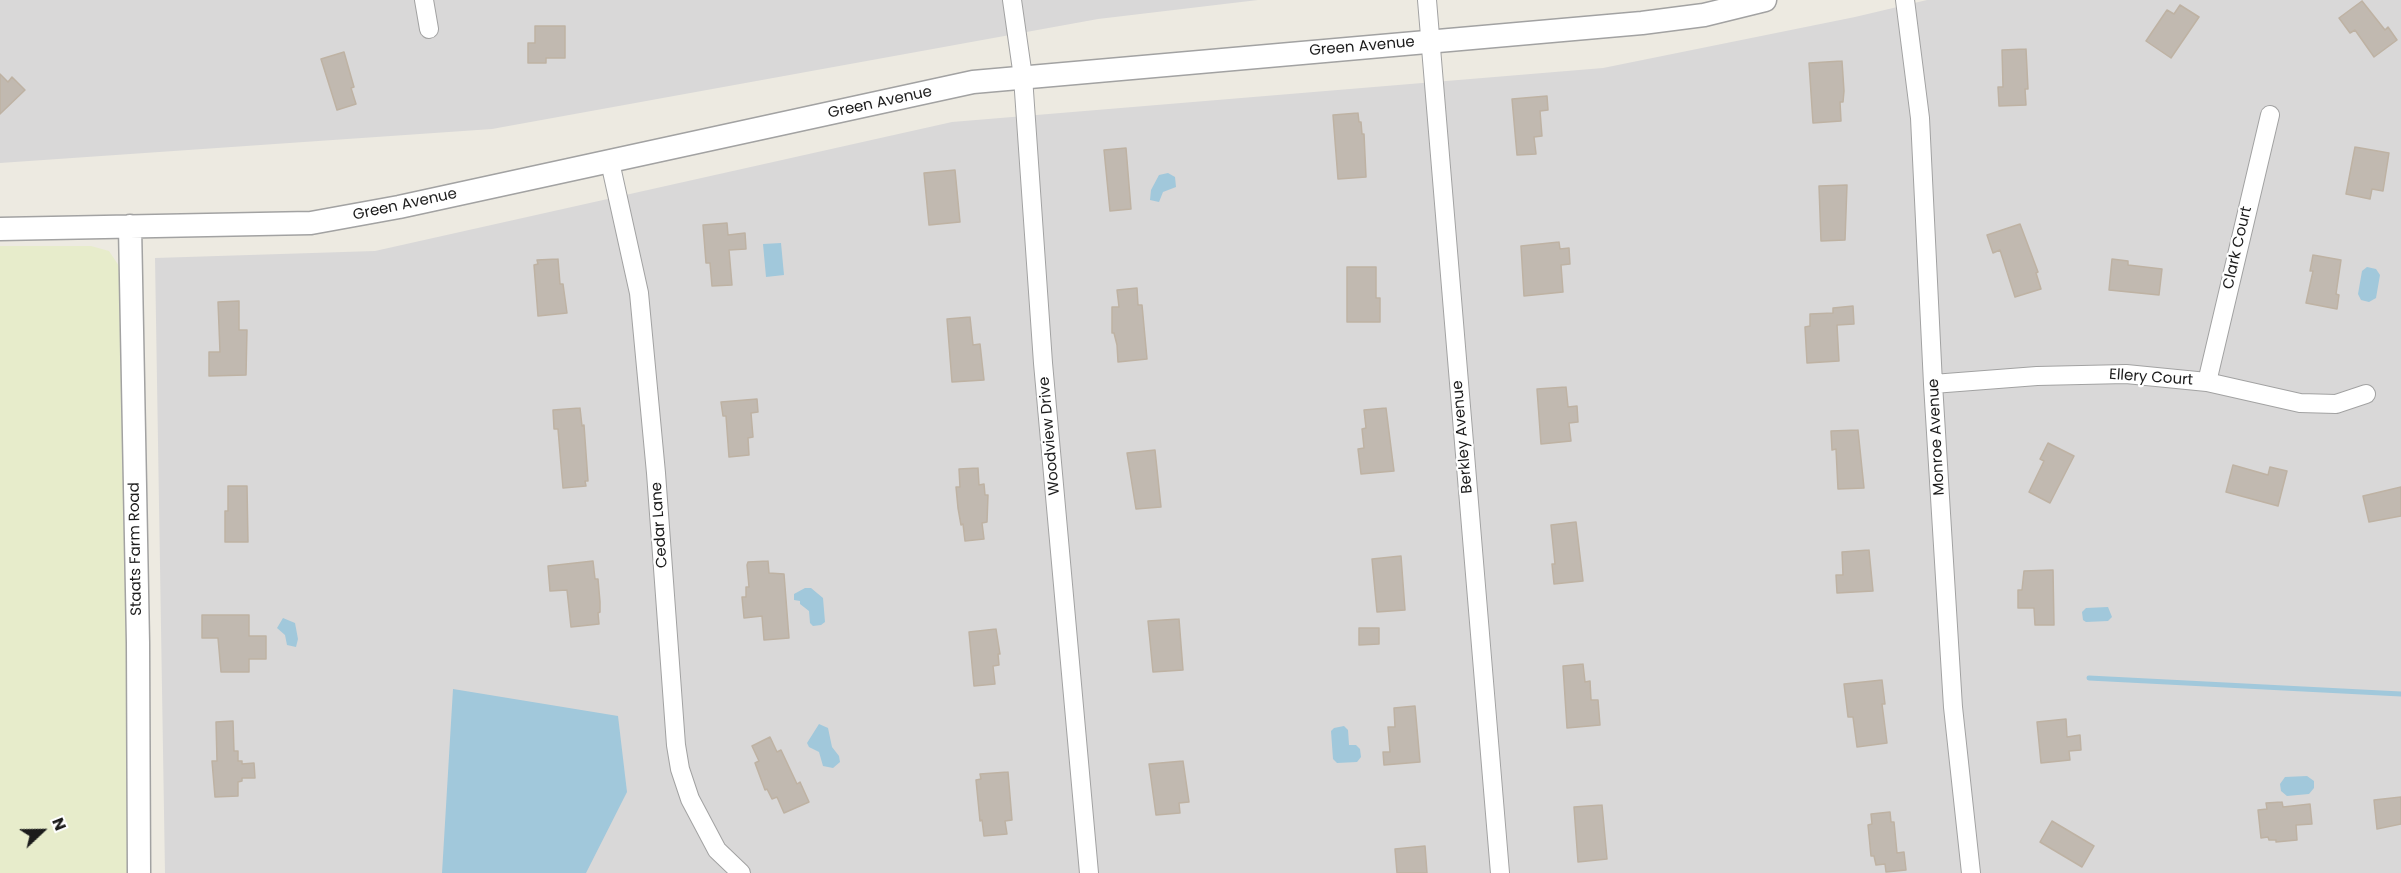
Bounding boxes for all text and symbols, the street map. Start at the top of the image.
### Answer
street label: Green Avenue [1309,33,1415,61]
street label: Green Avenue [826,83,934,123]
street label: Green Avenue [351,185,459,225]
street label: Clark Court [2220,205,2256,291]
street label: Ellery Court [2108,366,2194,390]
street label: Woodview Drive [1036,376,1064,496]
street label: Monroe Avenue [1925,378,1949,496]
street label: Berkley Avenue [1449,380,1477,494]
street label: Cedar Lane [648,481,672,569]
street label: Staats Farm Road [126,482,146,616]
north arrow [12,801,72,861]
text: N [46,814,72,834]

